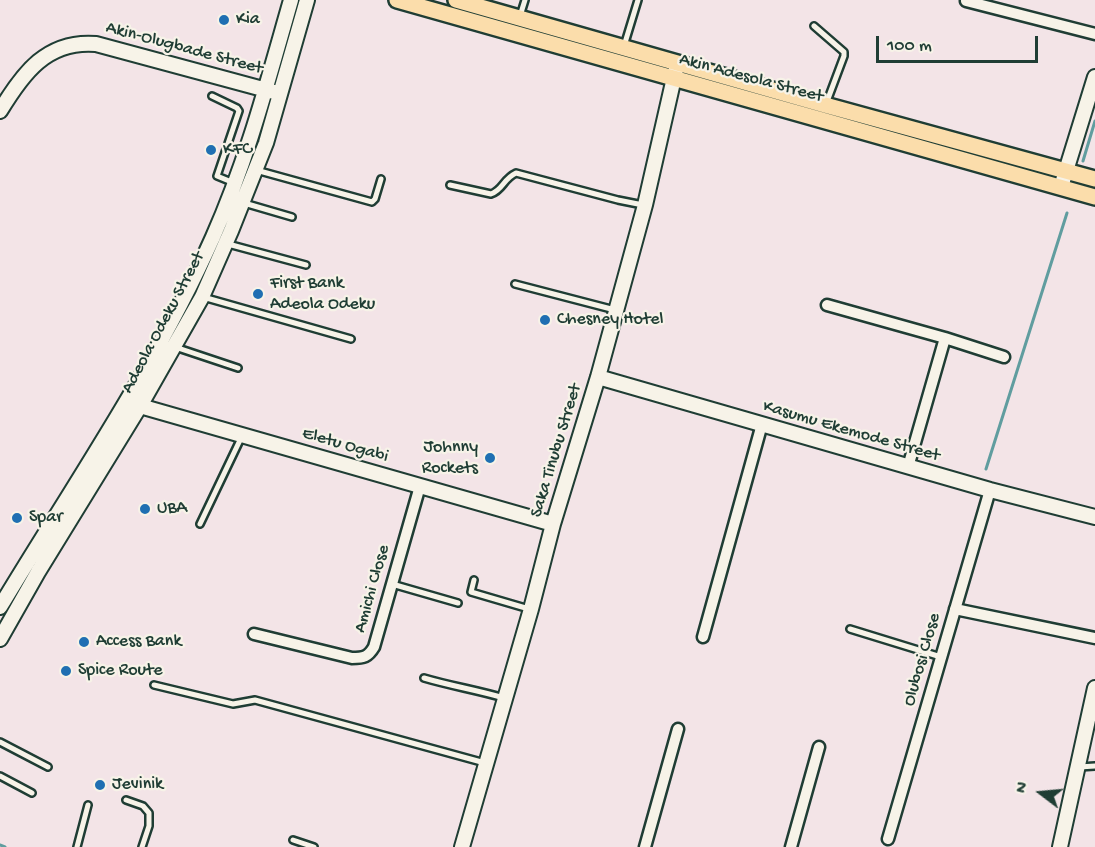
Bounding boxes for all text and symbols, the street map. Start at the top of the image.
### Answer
place label: Kia [236,9,260,31]
marker: Kia [217,13,231,27]
street label: Akin-Olugbade Street [103,18,265,80]
scale bar [879,24,1041,62]
text: 100 m [887,36,932,57]
street label: Akin Adesola Street [677,49,825,109]
place label: KFC [223,139,252,161]
marker: KFC [204,143,218,157]
street label: Adeola Odeku Street [118,248,210,398]
place label: First Bank Adeola Odeku [270,273,375,316]
marker: First Bank Adeola Odeku [251,287,265,301]
place label: Chesney Hotel [557,309,664,331]
marker: Chesney Hotel [538,313,552,327]
street label: Saka Tinubu Street [526,382,588,520]
street label: Kasumu Ekemode Street [760,396,942,468]
street label: Eletu Ogabi [299,423,391,469]
place label: Johnny Rockets [422,437,478,480]
marker: Johnny Rockets [483,451,497,465]
place label: UBA [157,498,187,520]
marker: UBA [138,502,152,516]
place label: Spar [29,507,63,529]
marker: Spar [10,511,24,525]
street label: Amichi Close [350,543,396,635]
street label: Olubosi Close [899,611,947,709]
place label: Access Bank [96,631,181,653]
marker: Access Bank [77,635,91,649]
place label: Spice Route [78,660,163,682]
marker: Spice Route [59,664,73,678]
north arrow [1011,763,1071,823]
place label: Jevinik [112,774,163,796]
marker: Jevinik [93,778,107,792]
text: N [1013,780,1034,796]

